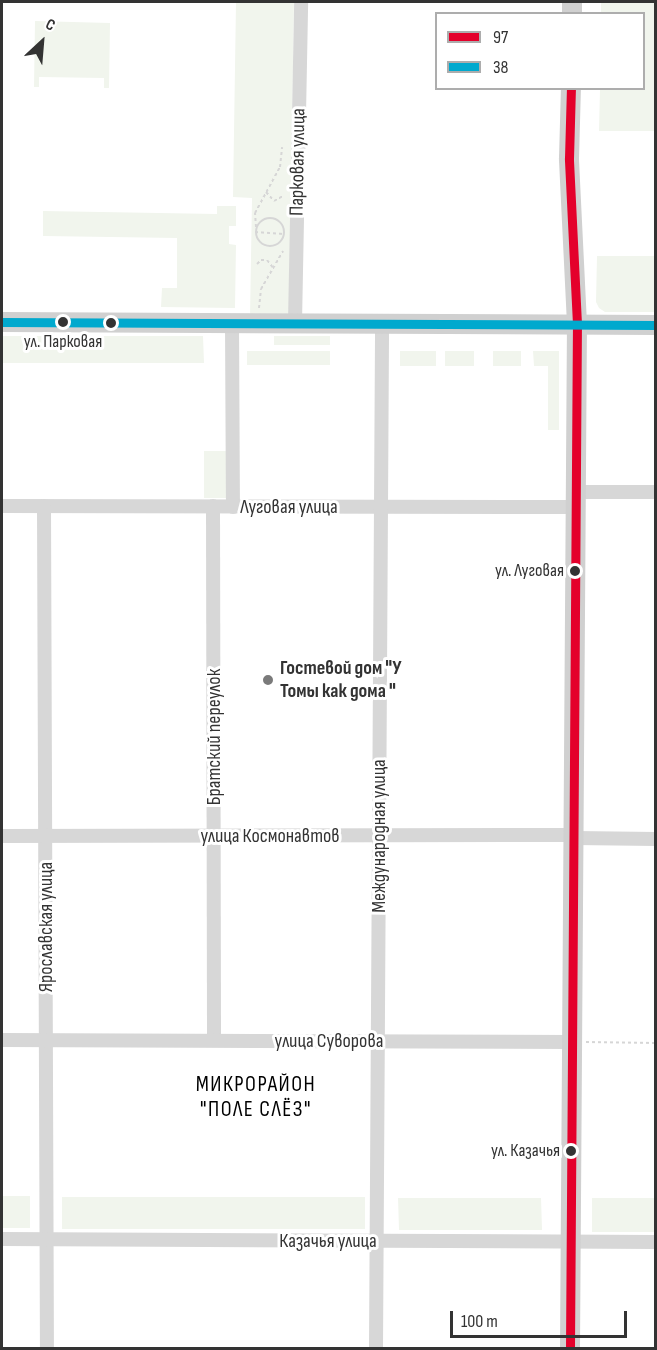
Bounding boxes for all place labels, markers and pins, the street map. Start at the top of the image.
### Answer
marker: ул. Парковая [57,316,69,328]
unlabelled marker [105,317,117,329]
place label: ул. Парковая [24,331,102,353]
place label: ул. Луговая [495,560,564,582]
marker: ул. Луговая [569,565,581,577]
place label: Гостевой дом "У Томы как дома " [280,656,402,703]
marker: Гостевой дом "У Томы как дома " [261,673,275,687]
place label: ул. Казачья [491,1140,560,1162]
marker: ул. Казачья [565,1145,577,1157]

